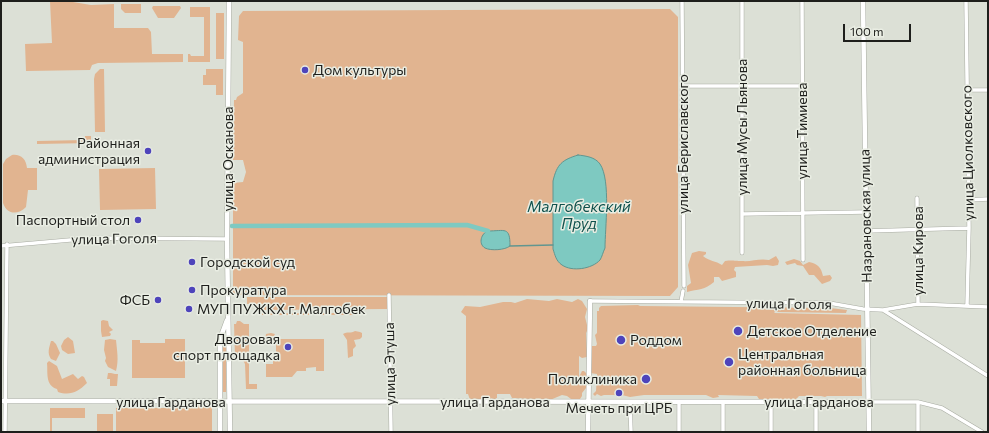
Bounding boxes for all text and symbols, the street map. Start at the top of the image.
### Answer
scale bar [845,16,913,42]
text: 100 m [850,24,884,38]
street label: улица Мусы Льянова [734,59,750,195]
place label: Дом культуры [313,62,406,78]
marker: Дом культуры [300,65,310,75]
street label: улица Бериславского [675,74,691,214]
street label: улица Тимиева [794,83,810,179]
street label: улица Циолковского [958,85,978,221]
street label: улица Осканова [220,106,236,212]
place label: Районная администрация [38,135,140,168]
marker: Районная администрация [143,146,153,156]
street label: Назрановская улица [856,149,876,283]
water label: Малгобекский Пруд [527,198,631,233]
street label: улица Кирова [910,206,926,296]
place label: Паспортный стол [16,212,130,228]
marker: Паспортный стол [133,215,143,225]
street label: улица Гоголя [71,230,157,248]
place label: Городской суд [200,254,295,270]
marker: Городской суд [187,257,197,267]
place label: Прокуратура [200,282,286,298]
marker: Прокуратура [187,285,197,295]
place label: ФСБ [120,292,150,308]
marker: ФСБ [153,295,163,305]
street label: улица Гоголя [746,295,832,313]
place label: МУП ПУЖКХ г. Малгобек [197,301,366,317]
marker: МУП ПУЖКХ г. Малгобек [184,304,194,314]
street label: улица Этуша [381,322,399,406]
place label: Детское Отделение [747,323,877,339]
marker: Детское Отделение [732,325,744,337]
place label: Дворовая спорт площадка [173,331,280,364]
place label: Роддом [630,332,682,348]
marker: Роддом [615,334,627,346]
marker: Дворовая спорт площадка [283,342,293,352]
place label: Центральная районная больница [738,346,867,378]
marker: Центральная районная больница [723,356,735,368]
place label: Поликлиника [548,371,637,387]
marker: Поликлиника [640,373,652,385]
marker: Мечеть при ЦРБ [614,388,624,398]
street label: улица Гарданова [116,394,226,410]
street label: улица Гарданова [440,394,550,410]
street label: улица Гарданова [764,394,874,410]
place label: Мечеть при ЦРБ [565,400,673,416]

